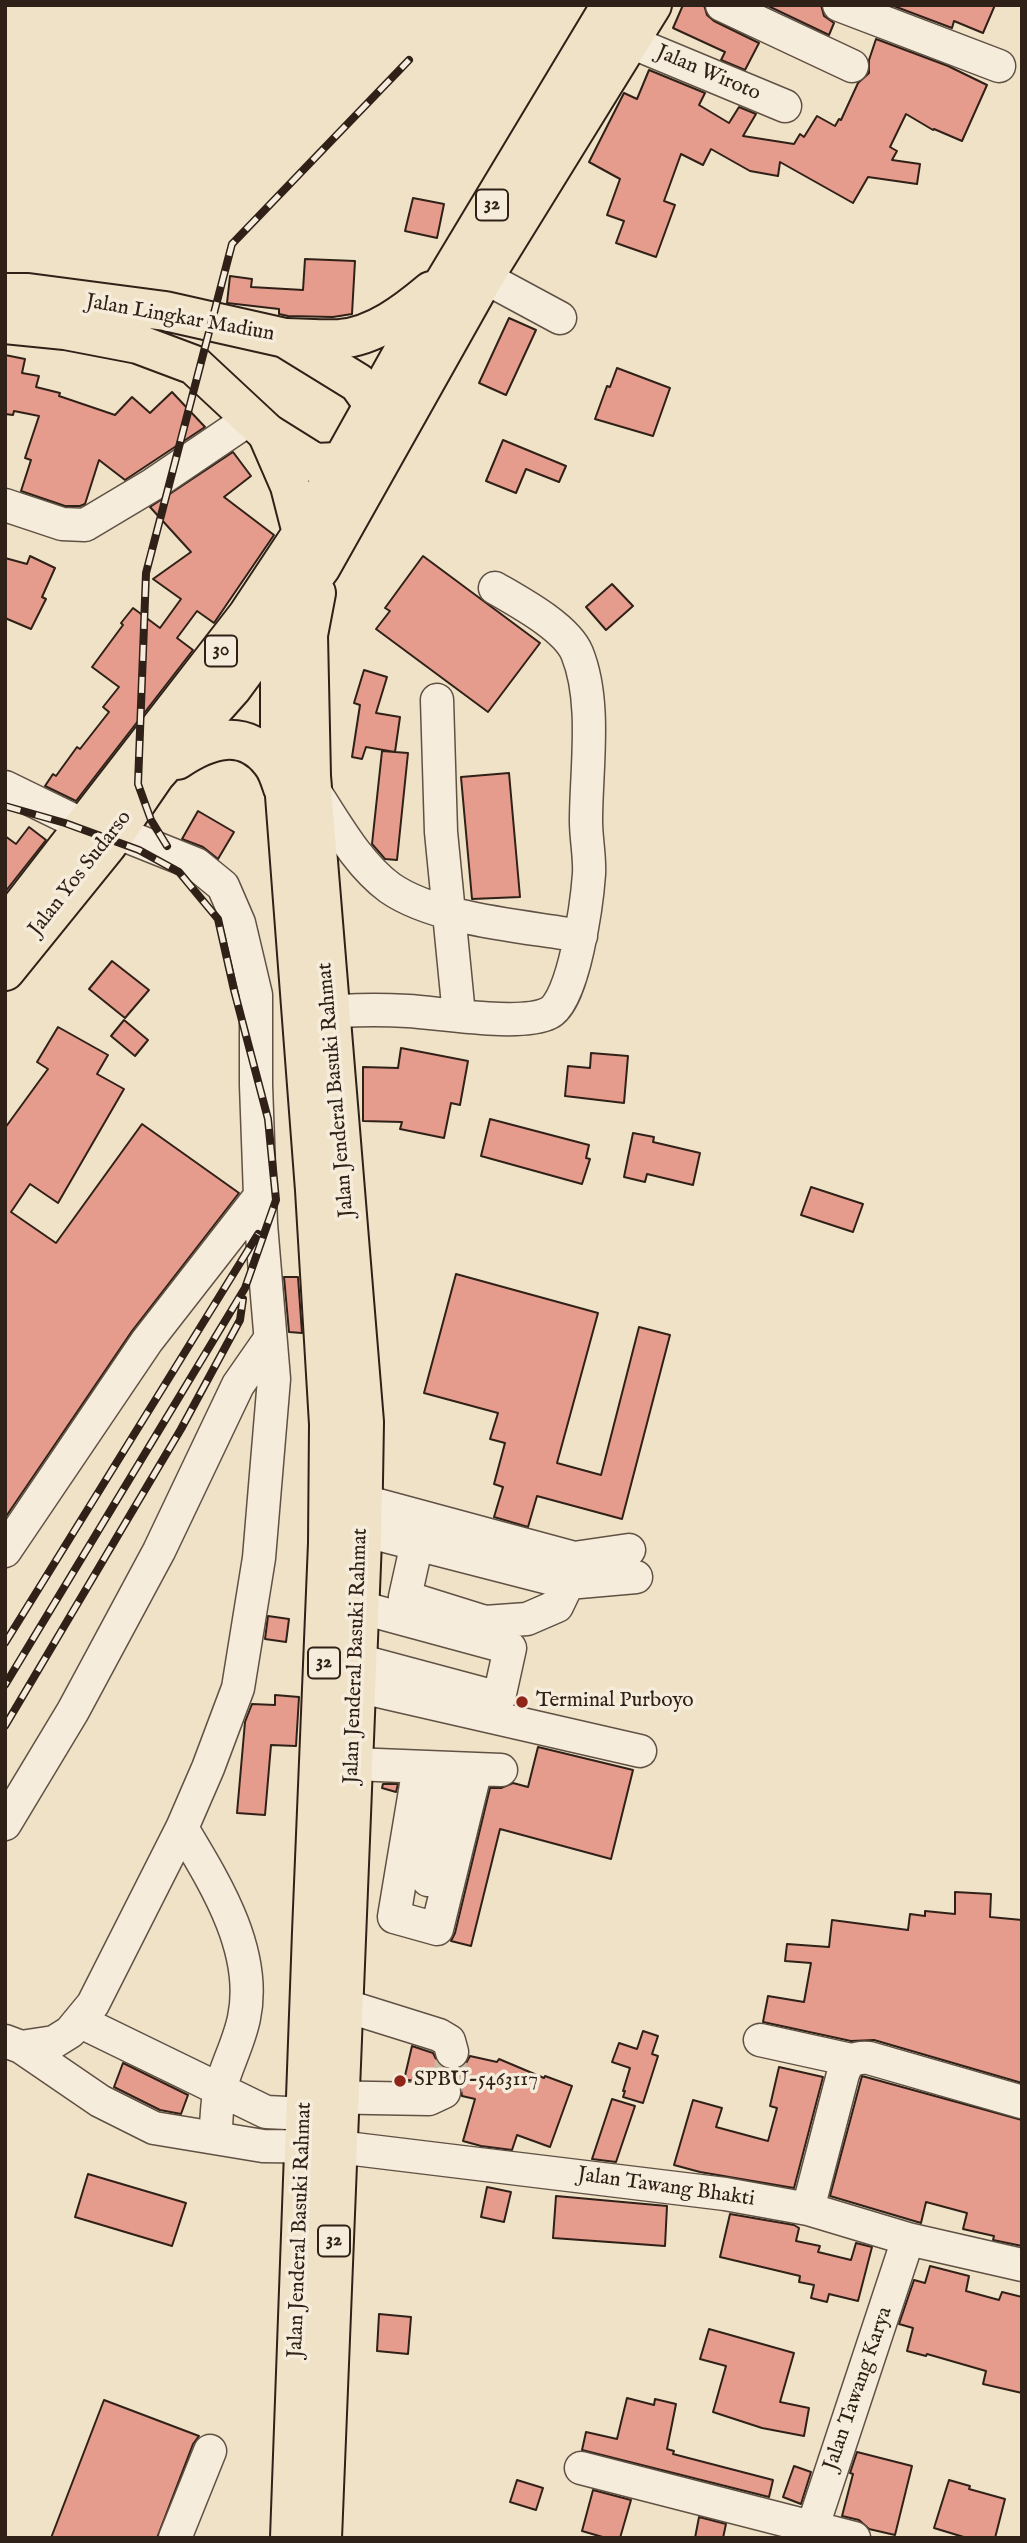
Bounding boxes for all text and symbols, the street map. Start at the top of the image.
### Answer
street label: Jalan Wiroto [652,41,764,107]
road number: 32 [476,190,508,220]
street label: Jalan Lingkar Madiun [84,290,276,348]
road number: 30 [205,636,237,666]
street label: Jalan Yos Sudarso [24,806,138,942]
street label: Jalan Jenderal Basuki Rahmat [313,961,361,1219]
street label: Jalan Jenderal Basuki Rahmat [340,1528,374,1784]
road number: 32 [308,1648,340,1679]
place label: Terminal Purboyo [536,1689,694,1715]
marker: Terminal Purboyo [514,1694,530,1710]
place label: SPBU-5463117 [414,2068,538,2094]
marker: SPBU-5463117 [392,2073,408,2089]
street label: Jalan Jenderal Basuki Rahmat [284,2102,318,2358]
street label: Jalan Tawang Bhakti [576,2163,756,2213]
road number: 32 [318,2226,350,2256]
street label: Jalan Tawang Karya [819,2304,899,2474]

